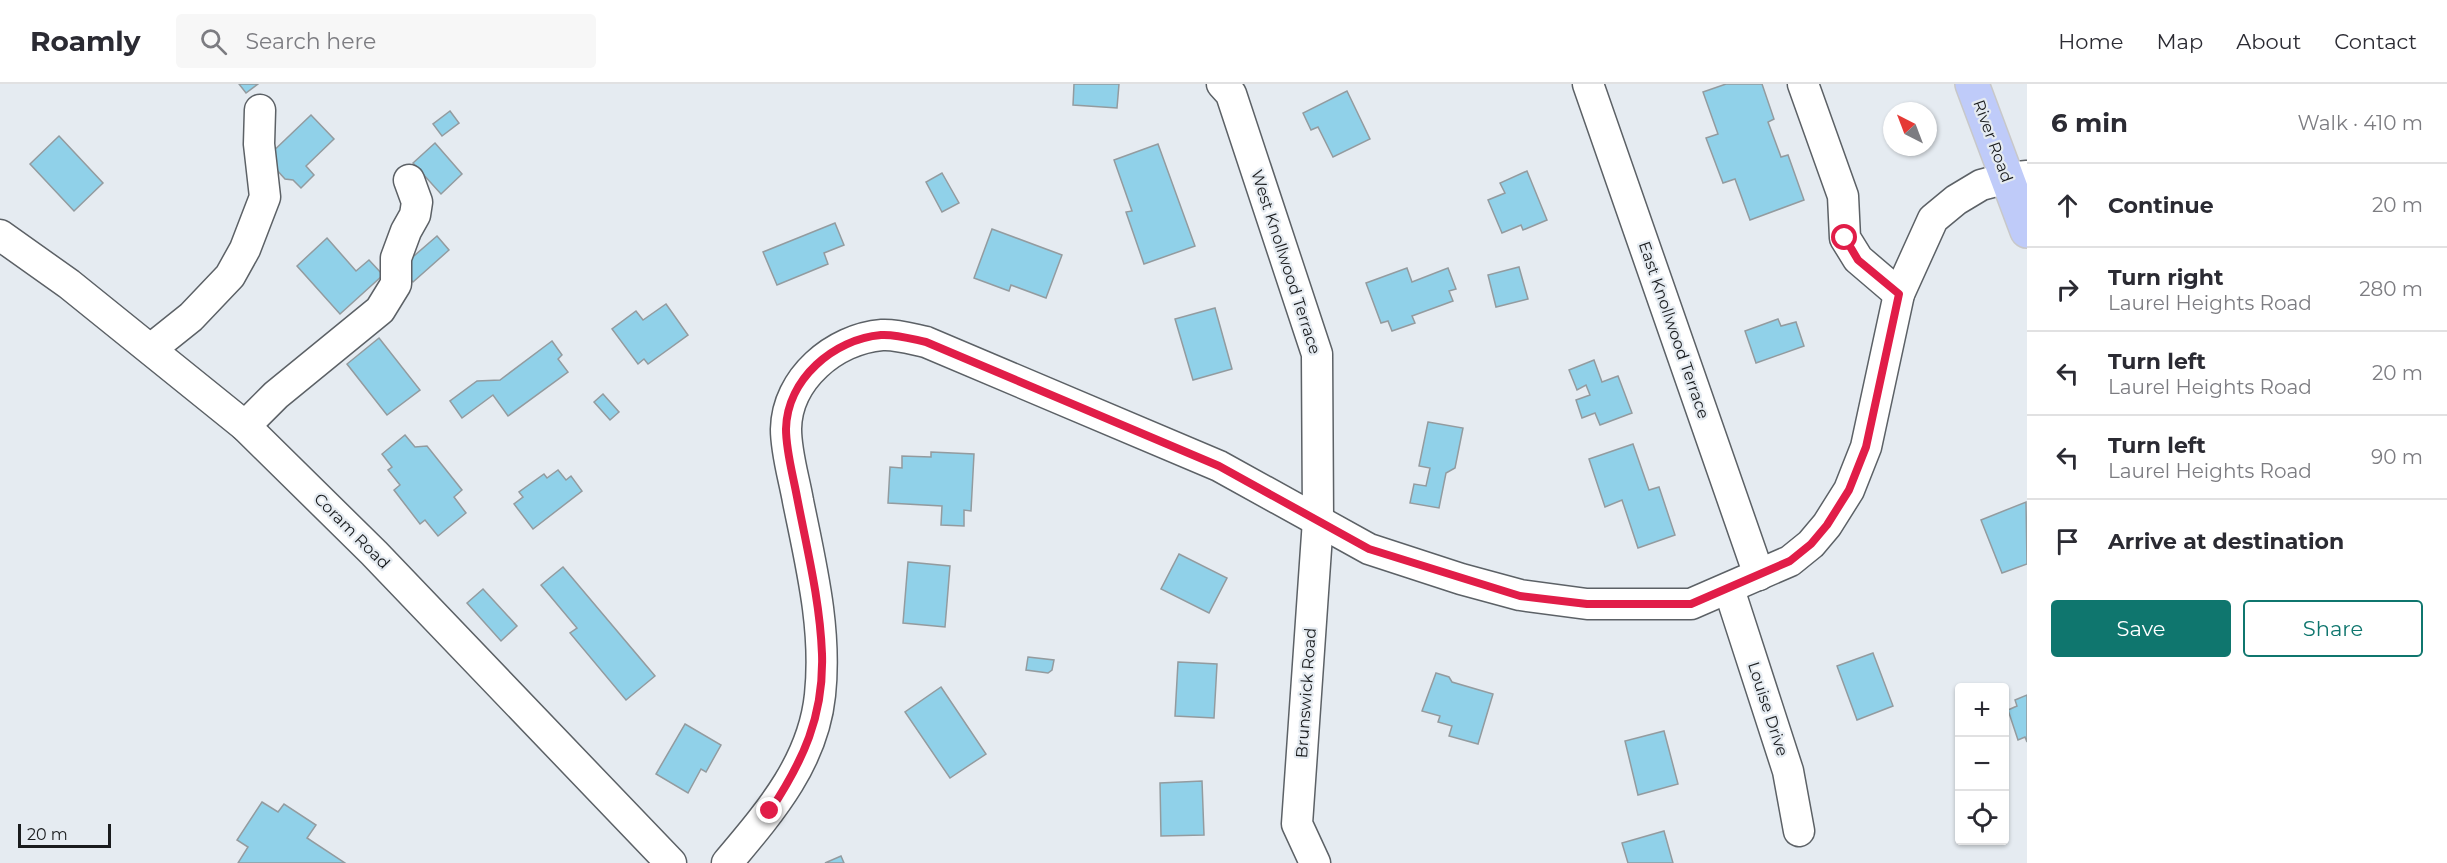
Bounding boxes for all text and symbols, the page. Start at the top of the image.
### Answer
search box [176,14,596,68]
text: Roamly [30,24,140,58]
icon: search [197,25,230,58]
text: Search here [245,28,376,55]
text: Home [2058,29,2123,54]
text: Map [2156,29,2203,54]
text: About [2236,29,2301,54]
text: Contact [2334,29,2417,54]
street label: River Road [1969,97,2017,185]
north arrow [1883,102,1937,156]
text: 6 min [2051,107,2128,139]
text: Walk · 410 m [2298,111,2423,135]
street label: West Knollwood Terrace [1247,167,1325,357]
icon: ahead [2051,189,2084,222]
text: Continue [2108,192,2214,219]
text: 20 m [2372,193,2423,217]
route start [1831,224,1857,250]
street label: East Knollwood Terrace [1635,239,1713,421]
text: Turn right [2108,264,2223,291]
icon: right [2051,273,2084,306]
text: 280 m [2359,277,2423,301]
text: Laurel Heights Road [2108,291,2312,315]
text: Turn left [2108,348,2206,375]
icon: left [2051,357,2084,390]
text: 20 m [2372,361,2423,385]
text: Laurel Heights Road [2108,375,2312,399]
text: Turn left [2108,432,2206,459]
icon: left [2051,441,2084,474]
text: 90 m [2371,445,2423,469]
text: Laurel Heights Road [2108,459,2312,483]
street label: Coram Road [310,489,394,573]
icon: arrive [2051,525,2084,558]
text: Arrive at destination [2108,528,2344,555]
button: Save [2051,600,2231,657]
button: Share [2243,600,2423,657]
street label: Brunswick Road [1292,627,1320,759]
street label: Louise Drive [1744,659,1792,759]
map controls [1955,683,2009,845]
button: + [1955,683,2009,737]
button: − [1955,737,2009,791]
button: locate [1955,791,2009,845]
route end [756,797,782,823]
scale bar [18,821,111,848]
text: 20 m [27,825,68,844]

